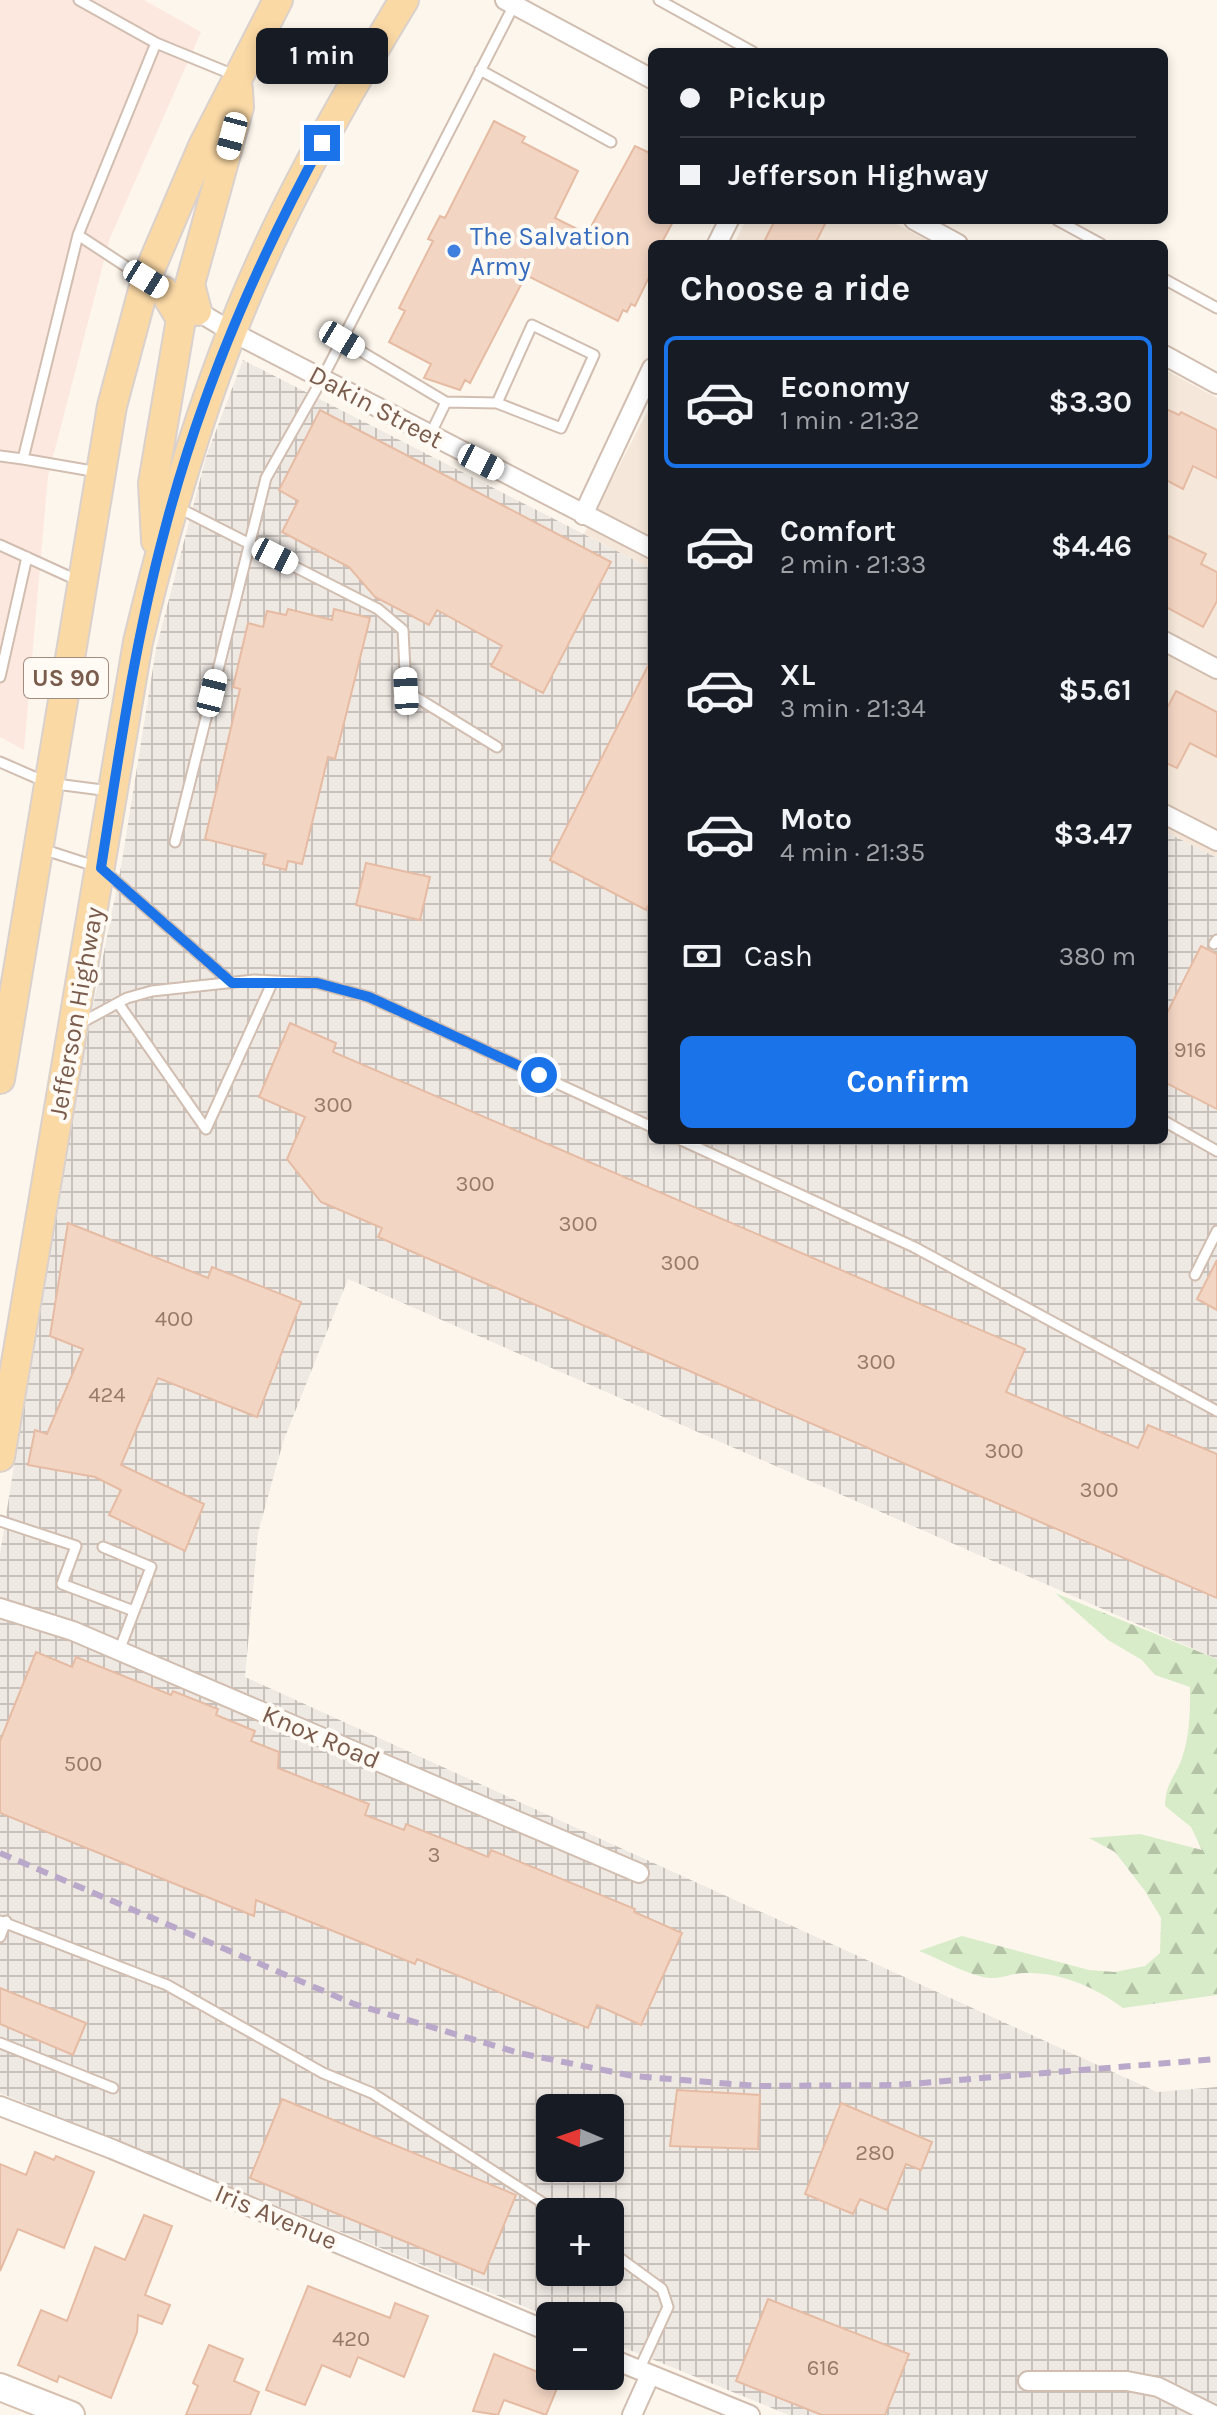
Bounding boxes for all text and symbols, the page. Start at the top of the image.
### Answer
callout: 1 min [256,27,388,83]
text: 1 min [289,40,355,71]
text: Pickup [728,80,826,116]
car [214,110,250,162]
route end [304,125,340,161]
text: Jefferson Highway [728,157,989,193]
place label: The Salvation Army [470,221,630,282]
marker: The Salvation Army [445,242,463,260]
car [119,256,173,302]
text: Choose a ride [680,267,910,309]
car [315,317,369,363]
street label: Dakin Street [304,359,448,455]
icon: car [684,366,756,438]
text: Economy [780,369,910,405]
text: $3.30 [1049,384,1132,420]
text: 1 min · 21:32 [780,405,920,436]
car [454,440,508,484]
icon: car [684,510,756,582]
text: Comfort [780,513,896,549]
text: $4.46 [1051,528,1132,564]
car [248,534,302,578]
text: 2 min · 21:33 [780,549,926,580]
icon: car [684,654,756,726]
text: XL [780,657,815,693]
road number: US 90 [24,658,108,698]
car [393,666,419,716]
car [195,667,229,719]
text: $5.61 [1059,672,1132,708]
text: 3 min · 21:34 [780,693,926,724]
icon: car [684,798,756,870]
text: Moto [780,801,852,837]
text: $3.47 [1053,816,1132,852]
text: 4 min · 21:35 [780,837,925,868]
street label: Jefferson Highway [42,904,110,1122]
icon: cash [680,934,724,978]
text: Cash [744,938,813,974]
text: 380 m [1059,941,1136,972]
button: Confirm [680,1036,1136,1128]
house number: 916 [1174,1037,1206,1063]
route start [521,1057,557,1093]
house number: 300 [313,1092,353,1118]
house number: 300 [455,1171,495,1197]
house number: 300 [558,1211,598,1237]
house number: 300 [660,1250,700,1276]
house number: 400 [155,1306,193,1332]
house number: 300 [856,1349,896,1375]
house number: 424 [88,1382,126,1408]
house number: 300 [984,1438,1024,1464]
house number: 300 [1079,1477,1119,1503]
street label: Knox Road [257,1698,385,1776]
house number: 500 [64,1751,102,1777]
house number: 3 [428,1842,441,1868]
north arrow [536,2094,624,2182]
map controls [536,2094,624,2390]
house number: 280 [855,2140,895,2166]
street label: Iris Avenue [210,2177,342,2257]
button: + [536,2198,624,2286]
button: − [536,2302,624,2390]
house number: 420 [332,2326,370,2352]
house number: 616 [807,2355,839,2381]

